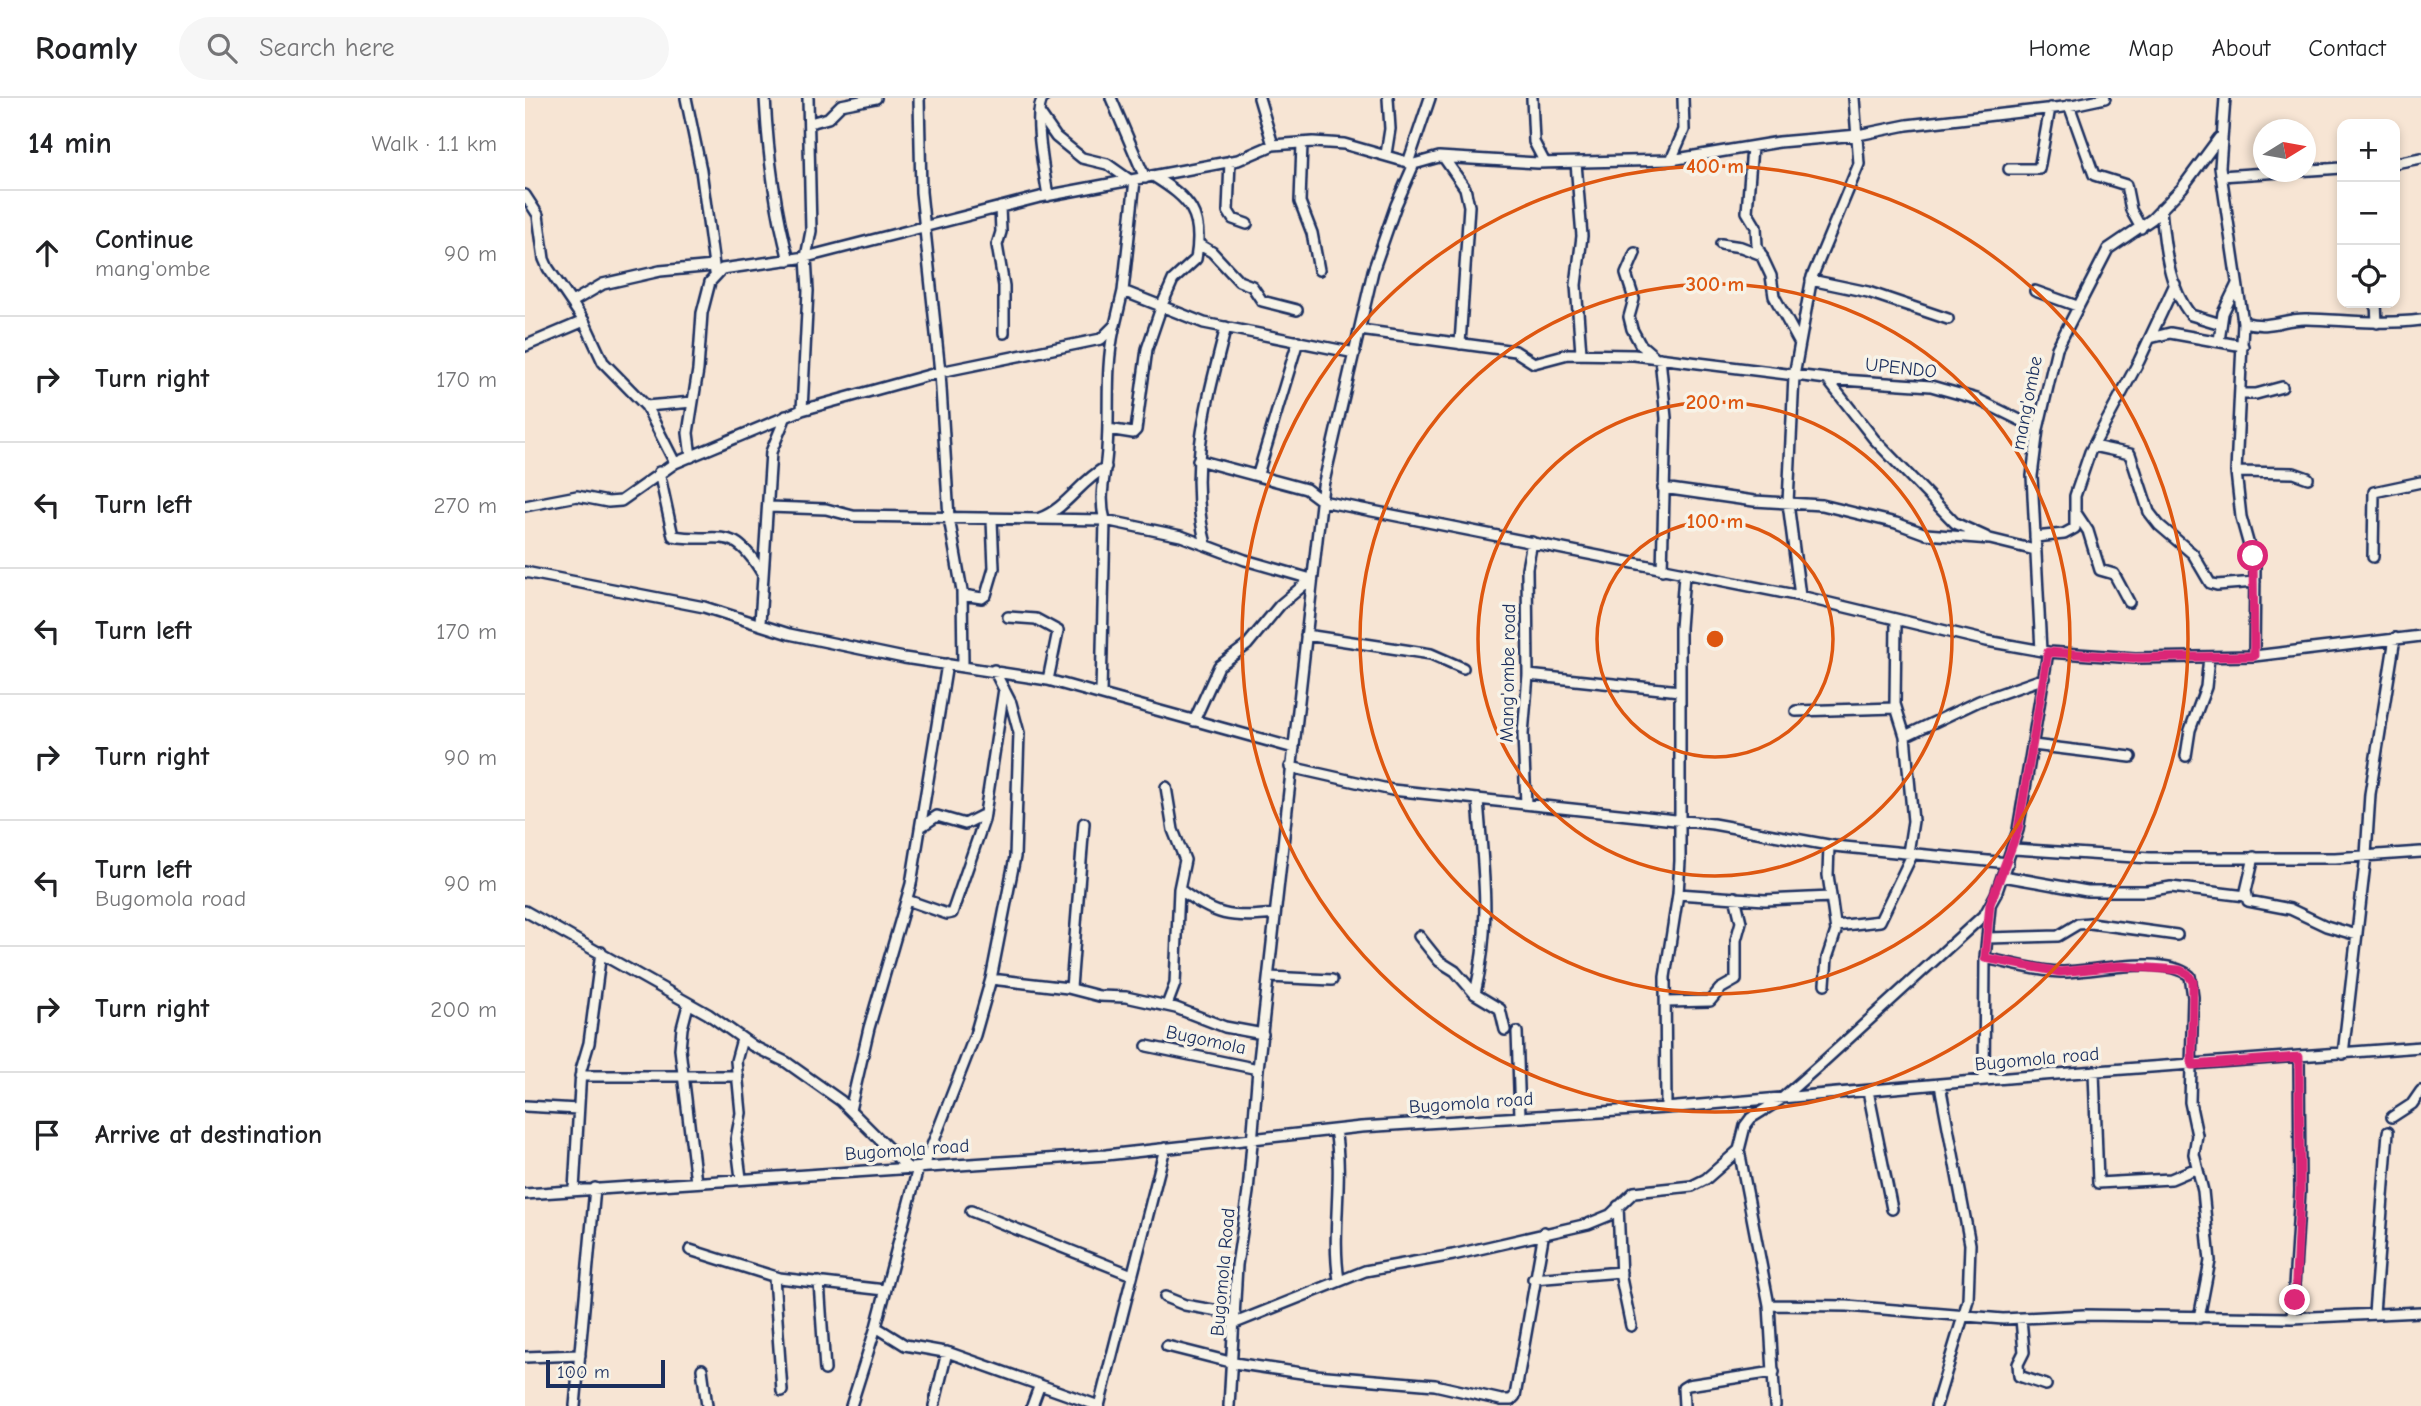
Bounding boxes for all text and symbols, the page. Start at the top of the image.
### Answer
search box [179,17,669,80]
text: Roamly [35,29,137,67]
icon: search [203,29,241,67]
text: Search here [259,33,395,63]
text: Home [2029,34,2090,62]
text: Map [2128,34,2174,62]
text: About [2212,34,2270,62]
text: Contact [2308,34,2386,62]
north arrow [2253,119,2316,182]
map controls [2337,119,2400,308]
button: + [2337,119,2400,182]
text: 14 min [28,126,112,161]
text: Walk · 1.1 km [372,130,497,157]
text: 400 m [1686,154,1744,178]
button: − [2337,182,2400,245]
text: Continue [95,225,193,255]
icon: ahead [28,234,66,272]
text: 90 m [444,240,497,267]
button: locate [2337,245,2400,308]
text: mang'ombe [95,255,210,282]
text: 300 m [1686,272,1744,296]
street label: UPENDO [1864,353,1938,383]
street label: mang'ombe [2007,354,2047,452]
icon: right [28,360,66,398]
text: Turn right [95,364,209,394]
text: 170 m [436,366,497,393]
text: 200 m [1686,390,1744,414]
icon: left [28,486,66,524]
text: Turn left [95,490,192,520]
text: 270 m [433,492,497,519]
text: 100 m [1687,509,1743,533]
route start [2237,540,2268,571]
street label: Mang'ombe road [1496,603,1520,743]
icon: left [28,612,66,650]
text: Turn left [95,616,192,646]
text: 170 m [436,618,497,645]
centre of rings [1703,627,1727,651]
icon: right [28,738,66,776]
text: Turn right [95,742,209,772]
text: 90 m [444,744,497,771]
text: Turn left [95,855,192,885]
icon: left [28,864,66,902]
text: 90 m [444,870,497,897]
text: Bugomola road [95,885,246,912]
icon: right [28,990,66,1028]
text: Turn right [95,994,209,1024]
text: 200 m [430,996,497,1023]
street label: Bugomola [1164,1021,1248,1059]
street label: Bugomola road [1974,1043,2100,1075]
street label: Bugomola road [1408,1088,1534,1118]
icon: arrive [28,1116,66,1154]
text: Arrive at destination [95,1120,322,1150]
street label: Bugomola road [844,1135,970,1165]
street label: Bugomola Road [1206,1207,1240,1337]
route end [2279,1284,2310,1315]
scale bar [546,1357,665,1389]
text: 100 m [557,1361,610,1383]

